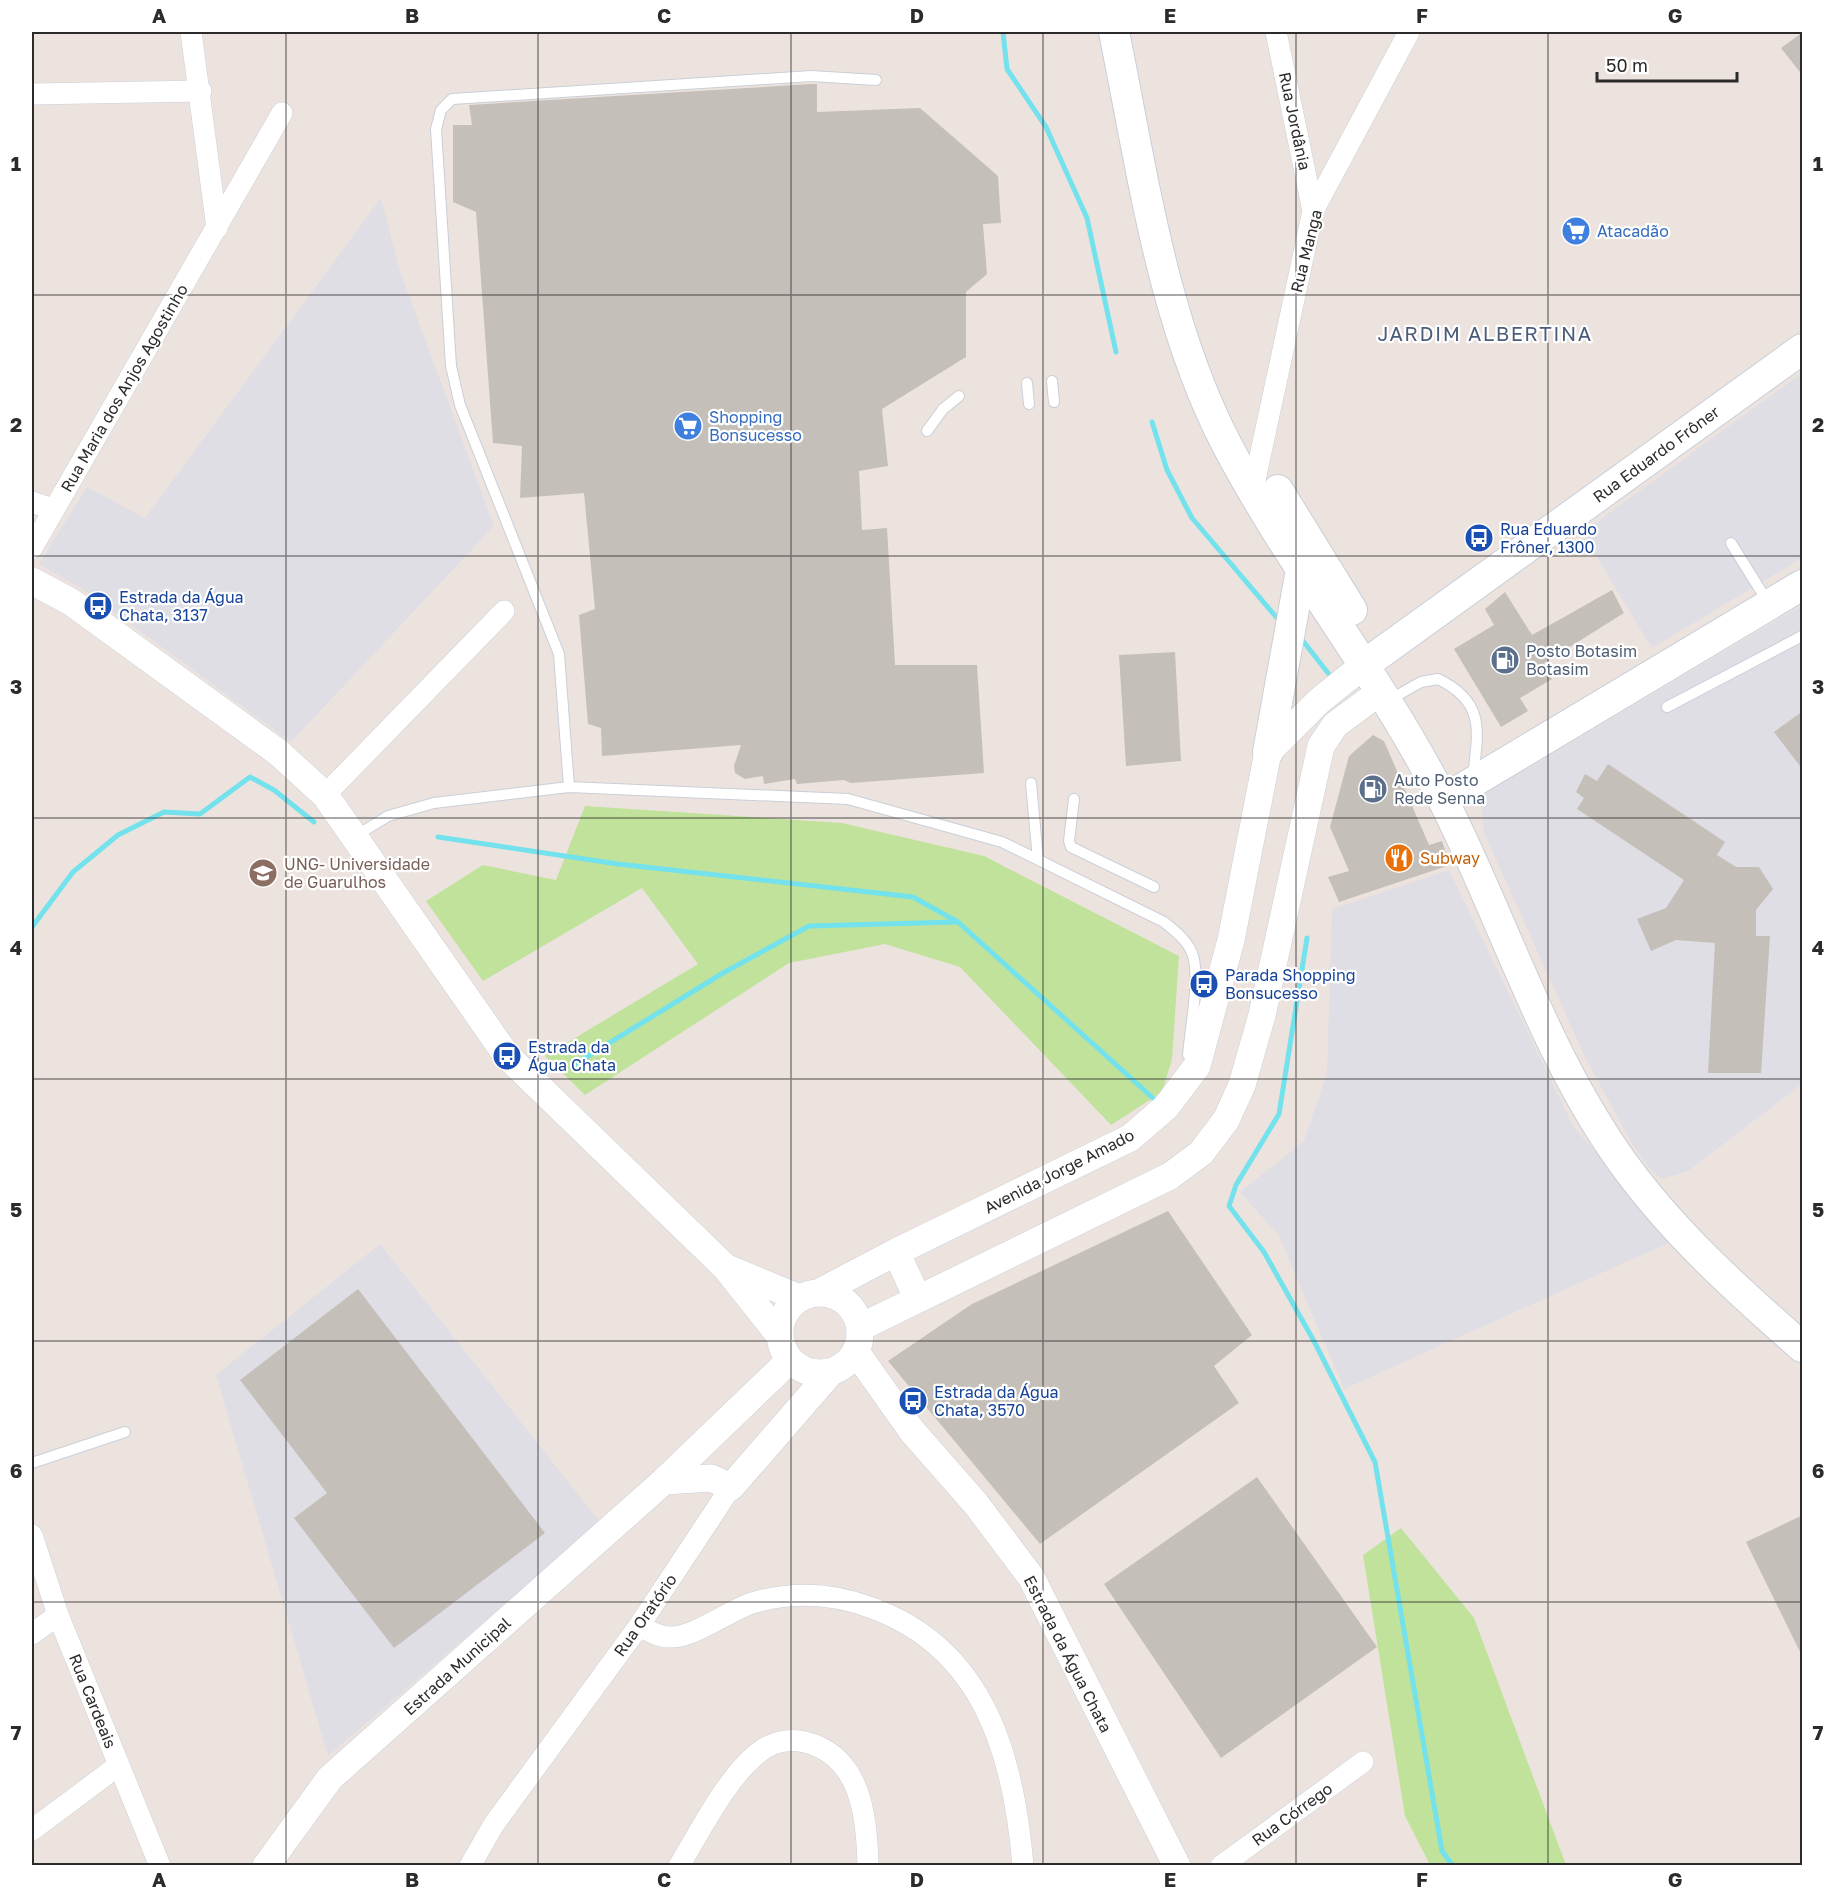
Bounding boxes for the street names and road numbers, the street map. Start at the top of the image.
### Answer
street label: Rua Jordânia [1275,70,1315,172]
street label: Rua Manga [1286,207,1326,295]
street label: Rua Maria dos Anjos Agostinho [56,280,192,496]
street label: Rua Eduardo Frôner [1589,401,1723,507]
street label: Avenida Jorge Amado [981,1124,1137,1218]
street label: Rua Oratório [609,1570,681,1660]
street label: Estrada da Água Chata [1020,1572,1116,1736]
street label: Estrada Municipal [399,1613,515,1719]
street label: Rua Cardeais [65,1651,121,1751]
street label: Rua Córrego [1248,1778,1336,1850]

